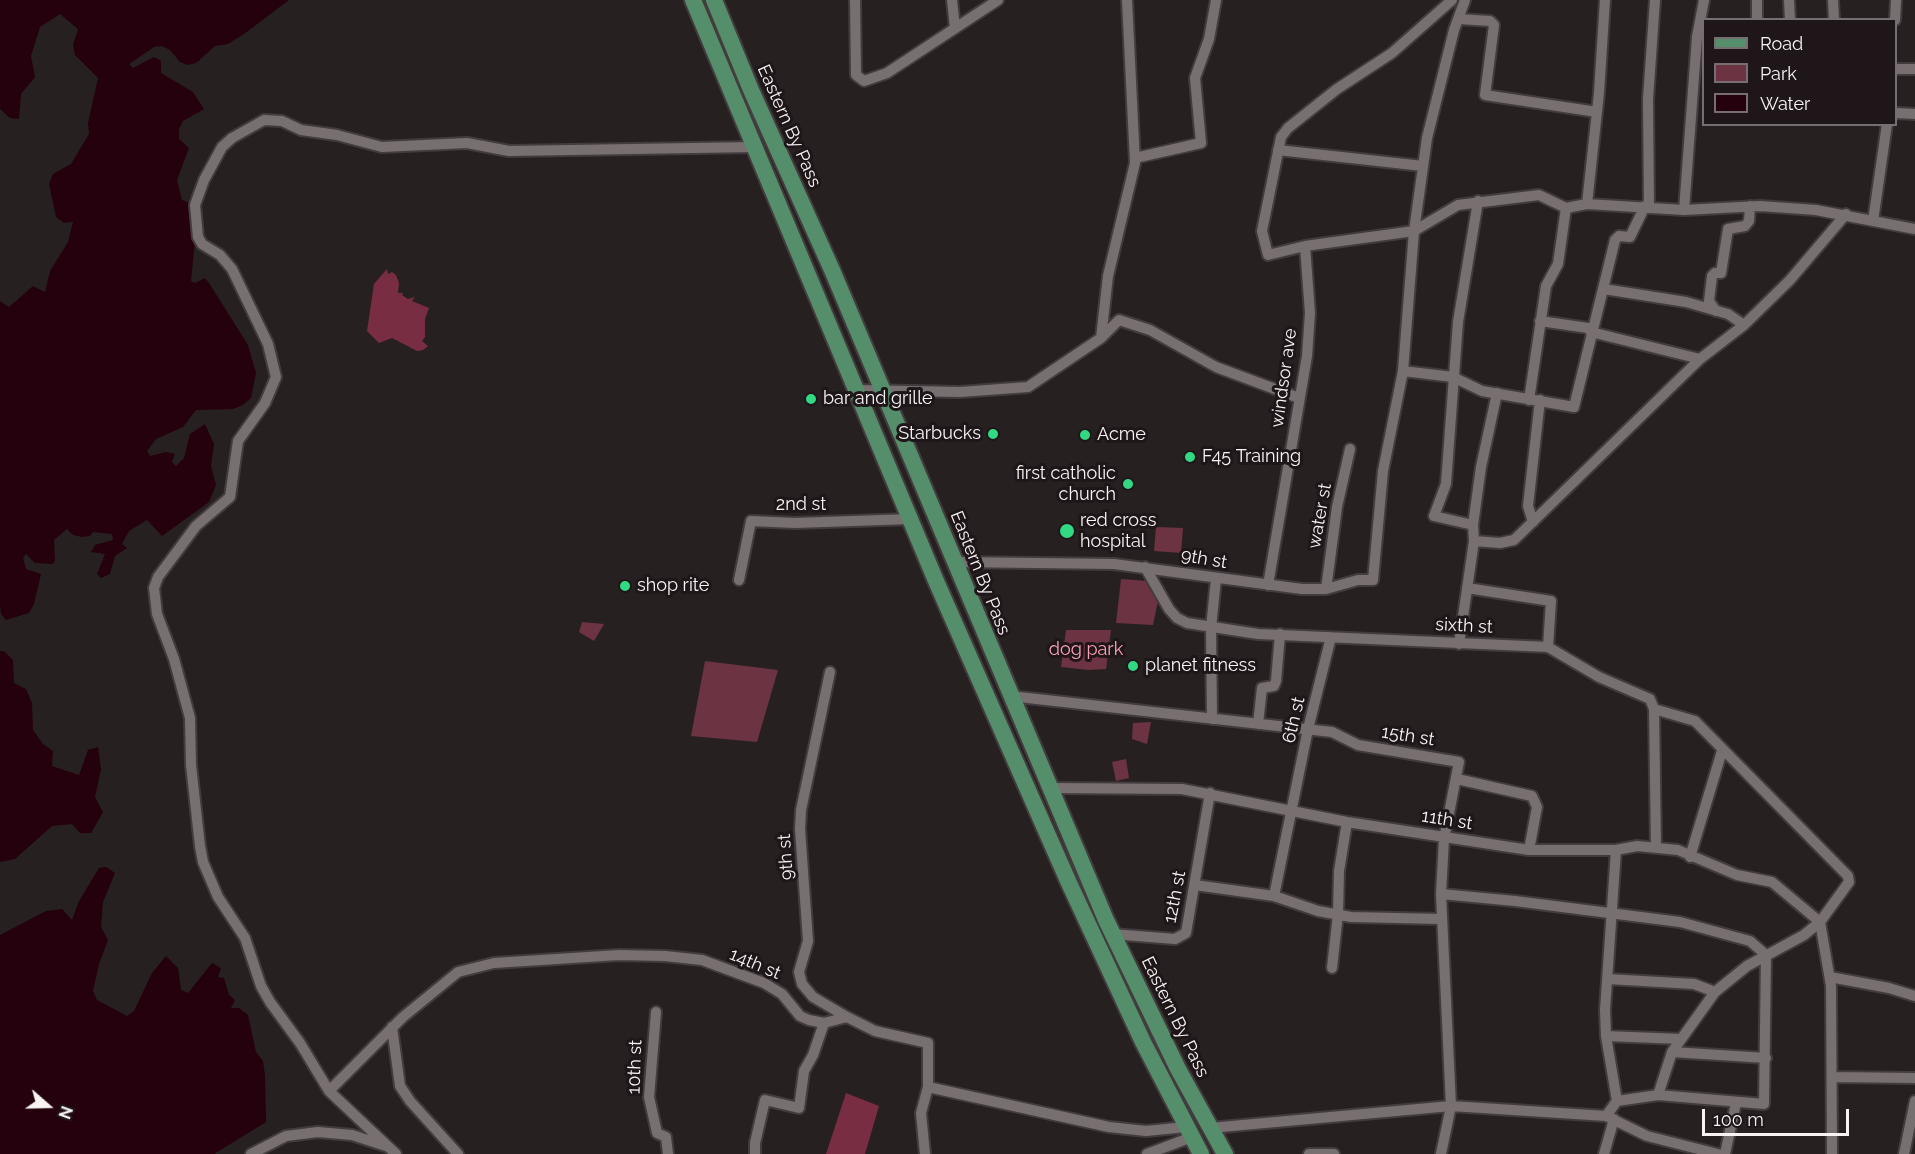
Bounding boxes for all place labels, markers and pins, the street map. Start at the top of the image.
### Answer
place label: bar and grille [823,388,933,410]
marker: bar and grille [804,392,818,406]
place label: Starbucks [898,423,981,445]
place label: Acme [1097,424,1146,446]
marker: Starbucks [986,427,1000,441]
marker: Acme [1078,428,1092,442]
place label: F45 Training [1202,446,1301,468]
marker: F45 Training [1183,450,1197,464]
place label: first catholic church [1016,463,1116,506]
marker: first catholic church [1121,477,1135,491]
place label: red cross hospital [1080,510,1156,552]
marker: red cross hospital [1058,522,1076,540]
place label: shop rite [637,575,709,597]
marker: shop rite [618,579,632,593]
place label: planet fitness [1145,655,1256,677]
marker: planet fitness [1126,659,1140,673]

